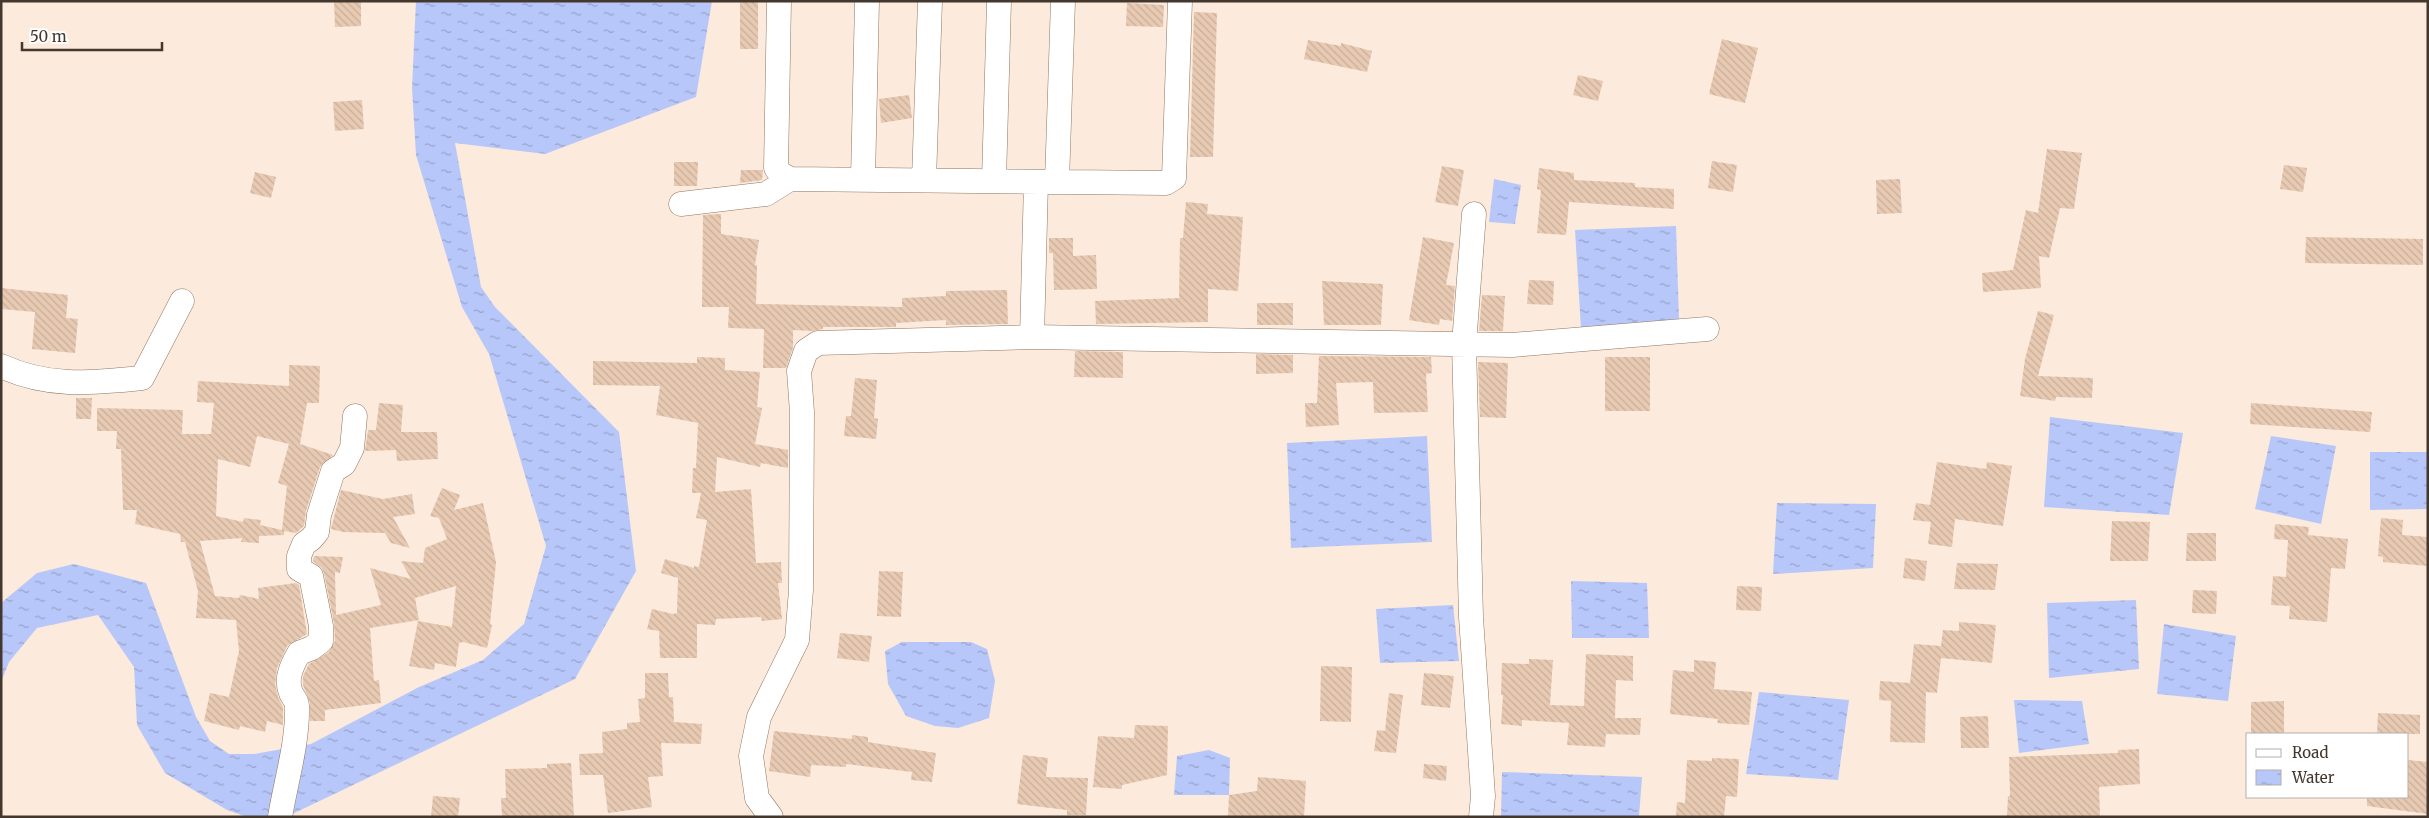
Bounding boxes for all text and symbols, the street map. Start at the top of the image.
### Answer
scale bar [22,20,162,52]
text: 50 m [30,27,67,46]
legend [2246,733,2409,798]
text: Road [2292,743,2328,762]
text: Water [2291,768,2335,787]

